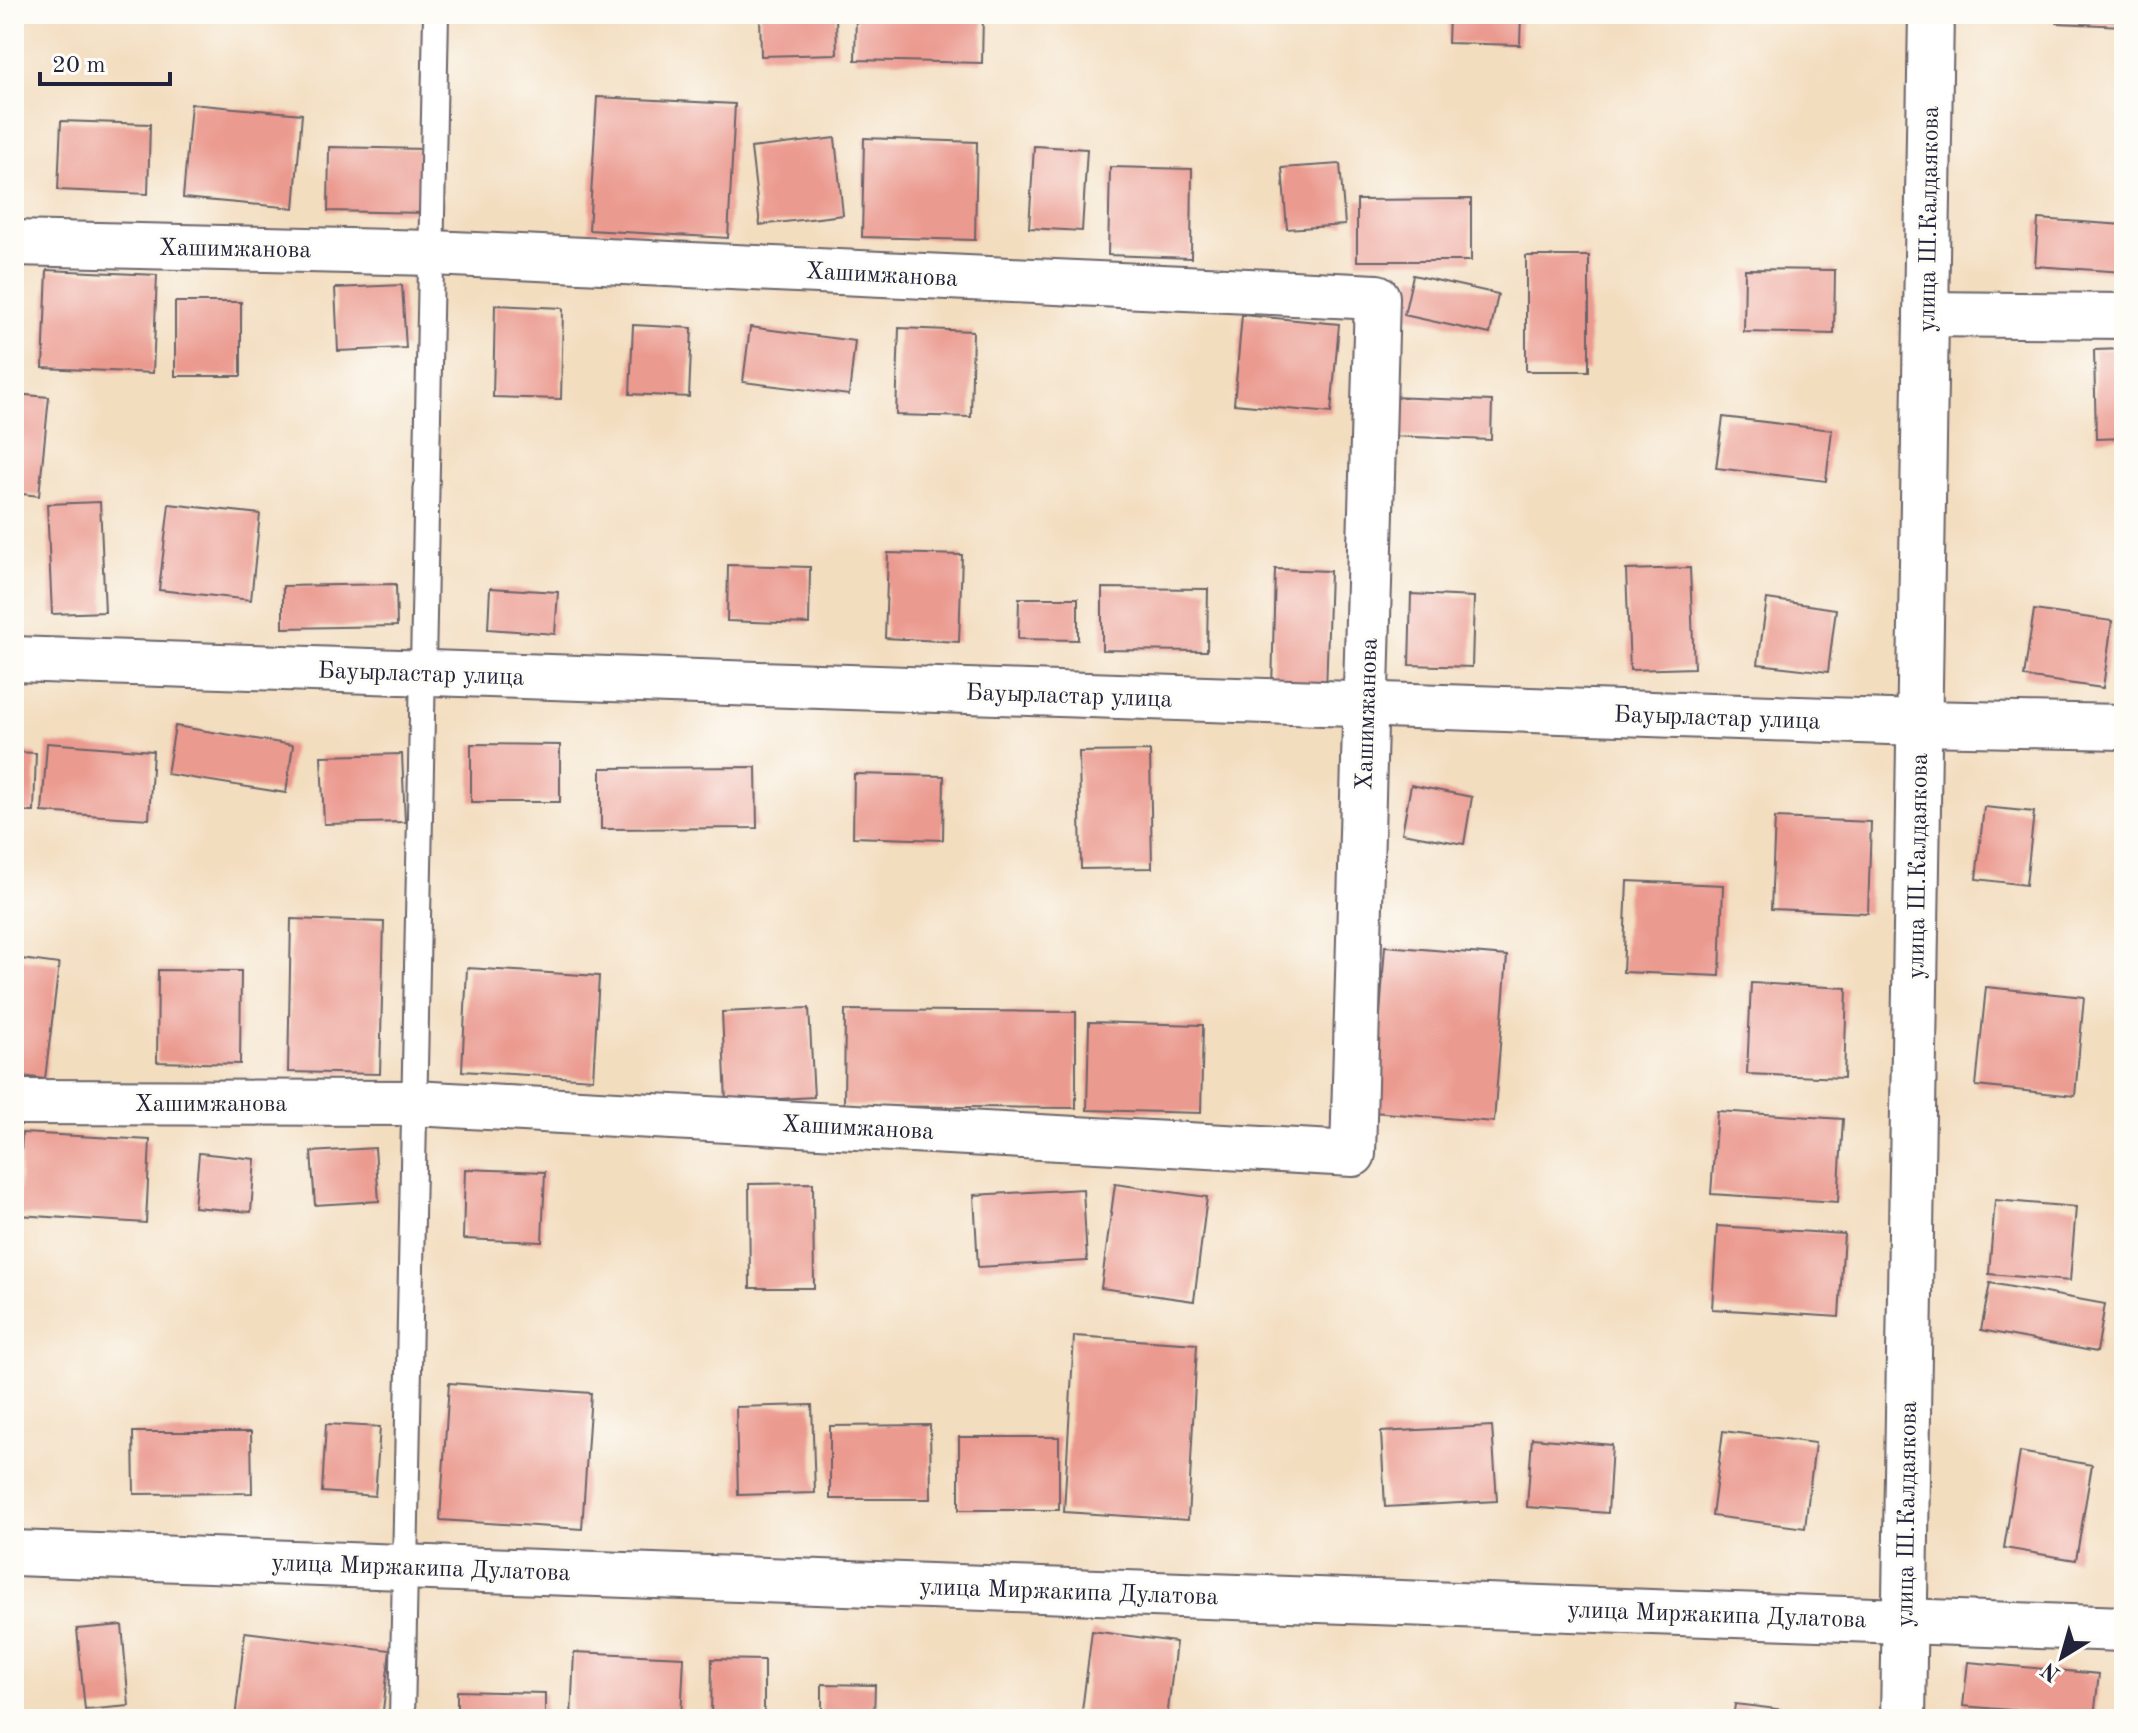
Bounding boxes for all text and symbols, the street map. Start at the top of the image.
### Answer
scale bar [40,36,170,86]
text: 20 m [52,54,106,78]
street label: улица Ш.Калдаякова [1916,106,1944,332]
street label: Хашимжанова [159,237,312,263]
street label: Хашимжанова [805,260,959,292]
street label: Хашимжанова [1353,637,1383,791]
street label: Бауырластар улица [317,659,525,691]
street label: Бауырластар улица [965,681,1173,713]
street label: Бауырластар улица [1613,703,1821,735]
street label: улица Ш.Калдаякова [1905,753,1933,979]
street label: Хашимжанова [135,1093,287,1117]
street label: Хашимжанова [781,1113,935,1145]
street label: улица Ш.Калдаякова [1894,1401,1922,1627]
street label: улица Миржакипа Дулатова [271,1552,571,1586]
street label: улица Миржакипа Дулатова [919,1576,1219,1610]
street label: улица Миржакипа Дулатова [1567,1599,1867,1633]
north arrow [2022,1617,2102,1697]
text: N [2038,1657,2065,1685]

